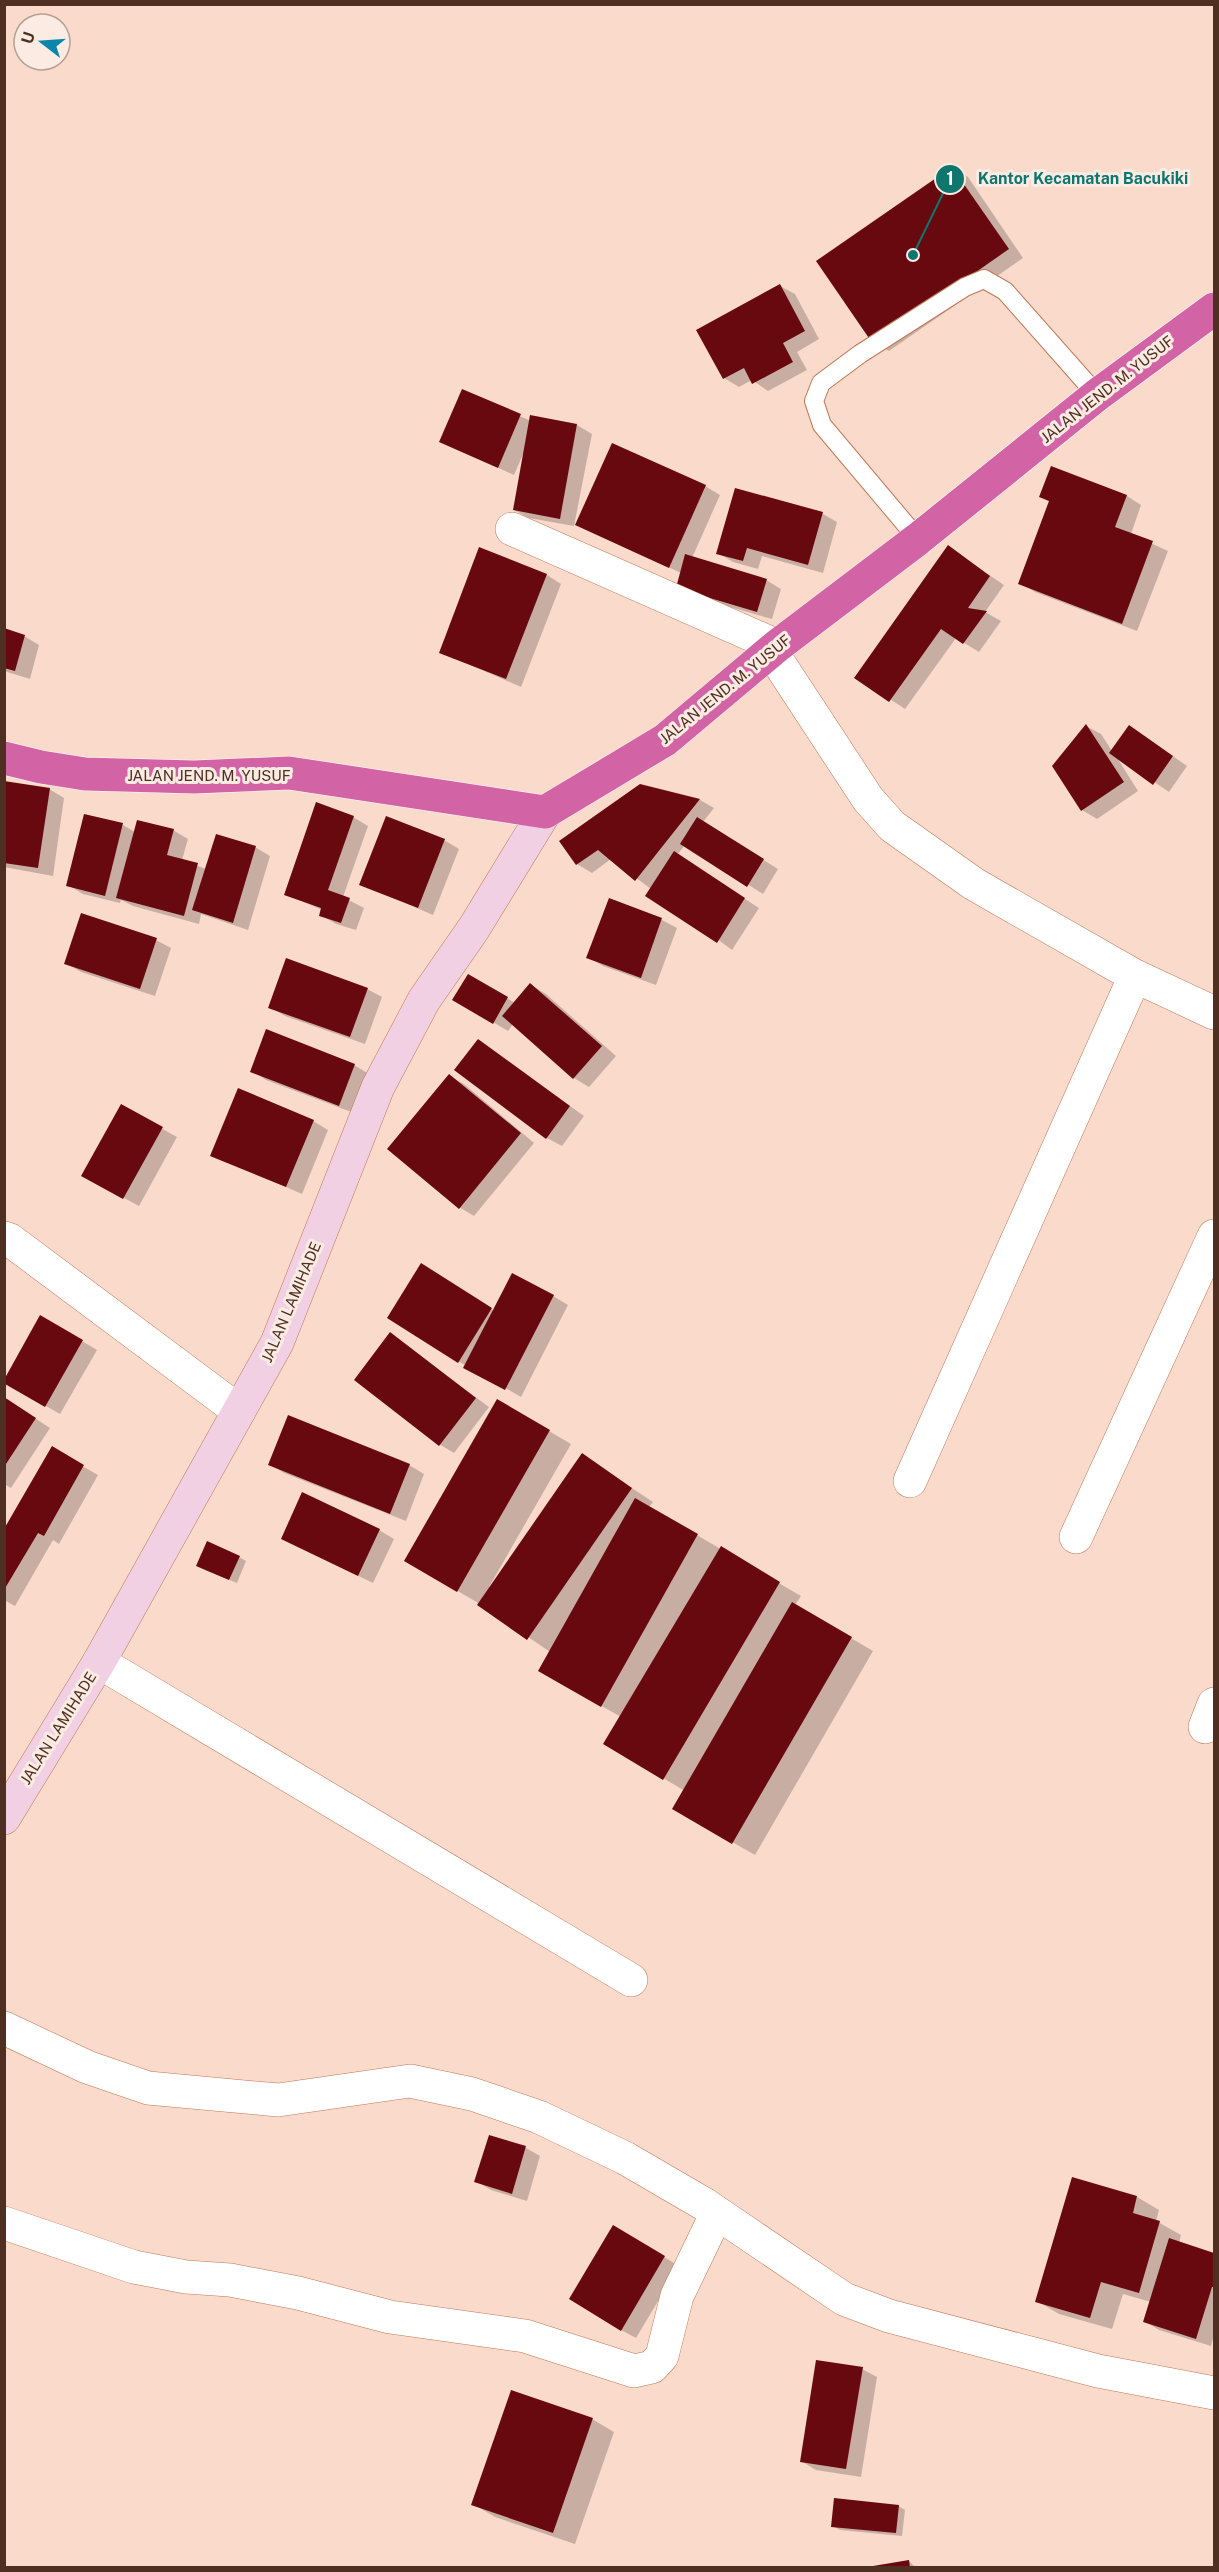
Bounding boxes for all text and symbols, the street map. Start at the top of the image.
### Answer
north arrow [12,12,72,72]
text: U [17,29,39,46]
callout: Kantor Kecamatan Bacukiki [935,162,1200,196]
text: 1 [946,168,954,189]
text: Kantor Kecamatan Bacukiki [978,169,1188,188]
street label: JALAN JEND. M. YUSUF [1037,332,1177,446]
street label: JALAN JEND. M. YUSUF [656,631,794,747]
street label: JALAN JEND. M. YUSUF [127,767,291,784]
street label: JALAN LAMIHADE [258,1239,324,1365]
street label: JALAN LAMIHADE [17,1669,99,1787]

